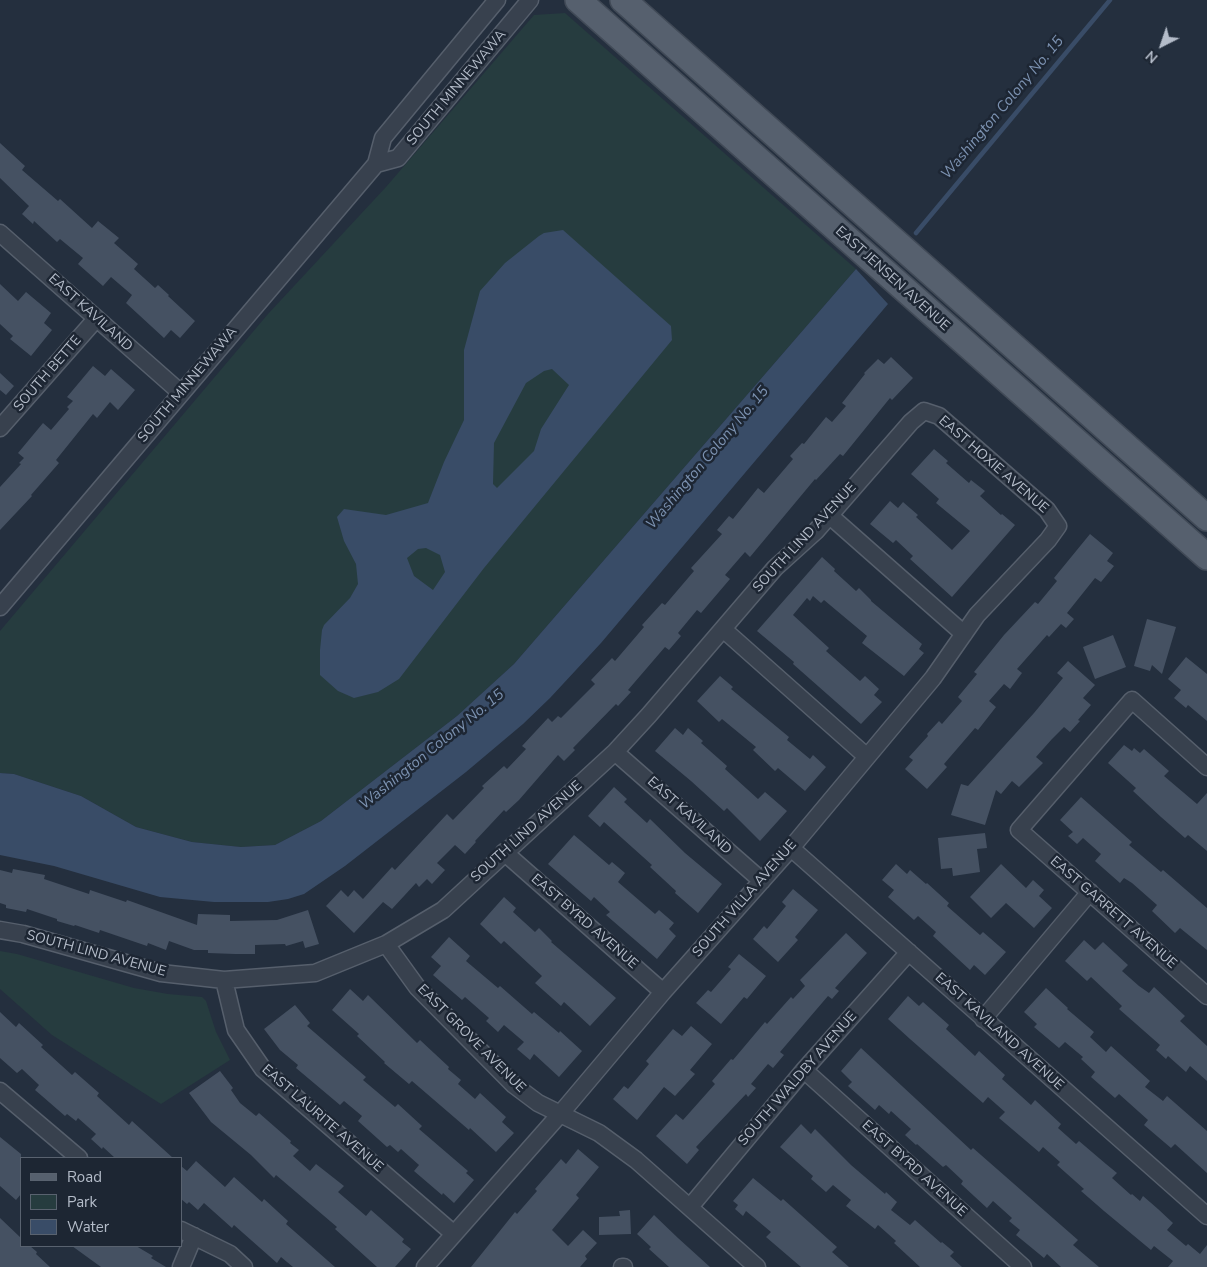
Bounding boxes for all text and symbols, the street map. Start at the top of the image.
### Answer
north arrow [1137,20,1187,70]
street label: SOUTH MINNEWAWA [404,27,510,149]
water label: Washington Colony No. 15 [938,33,1068,183]
text: N [1142,46,1162,67]
street label: EAST JENSEN AVENUE [831,223,953,335]
street label: EAST KAVILAND [44,271,136,355]
street label: SOUTH MINNEWAWA [135,324,241,446]
street label: SOUTH BETTE [11,333,85,415]
water label: Washington Colony No. 15 [643,383,773,533]
street label: EAST HOXIE AVENUE [935,413,1051,517]
street label: SOUTH LIND AVENUE [750,480,860,596]
water label: Washington Colony No. 15 [356,686,508,814]
street label: EAST KAVILAND [643,774,735,858]
street label: SOUTH LIND AVENUE [468,778,586,886]
street label: SOUTH VILLA AVENUE [689,837,801,961]
street label: EAST GARRETT AVENUE [1046,853,1180,973]
street label: EAST BYRD AVENUE [527,871,641,973]
street label: SOUTH LIND AVENUE [24,927,168,981]
street label: EAST KAVILAND AVENUE [931,970,1067,1094]
street label: EAST GROVE AVENUE [413,981,529,1097]
street label: SOUTH WALDBY AVENUE [735,1008,861,1150]
street label: EAST LAURITE AVENUE [258,1062,386,1176]
street label: EAST BYRD AVENUE [858,1117,970,1221]
legend [20,1157,182,1247]
text: Road [67,1167,102,1187]
text: Park [67,1192,97,1212]
text: Water [67,1217,109,1237]

